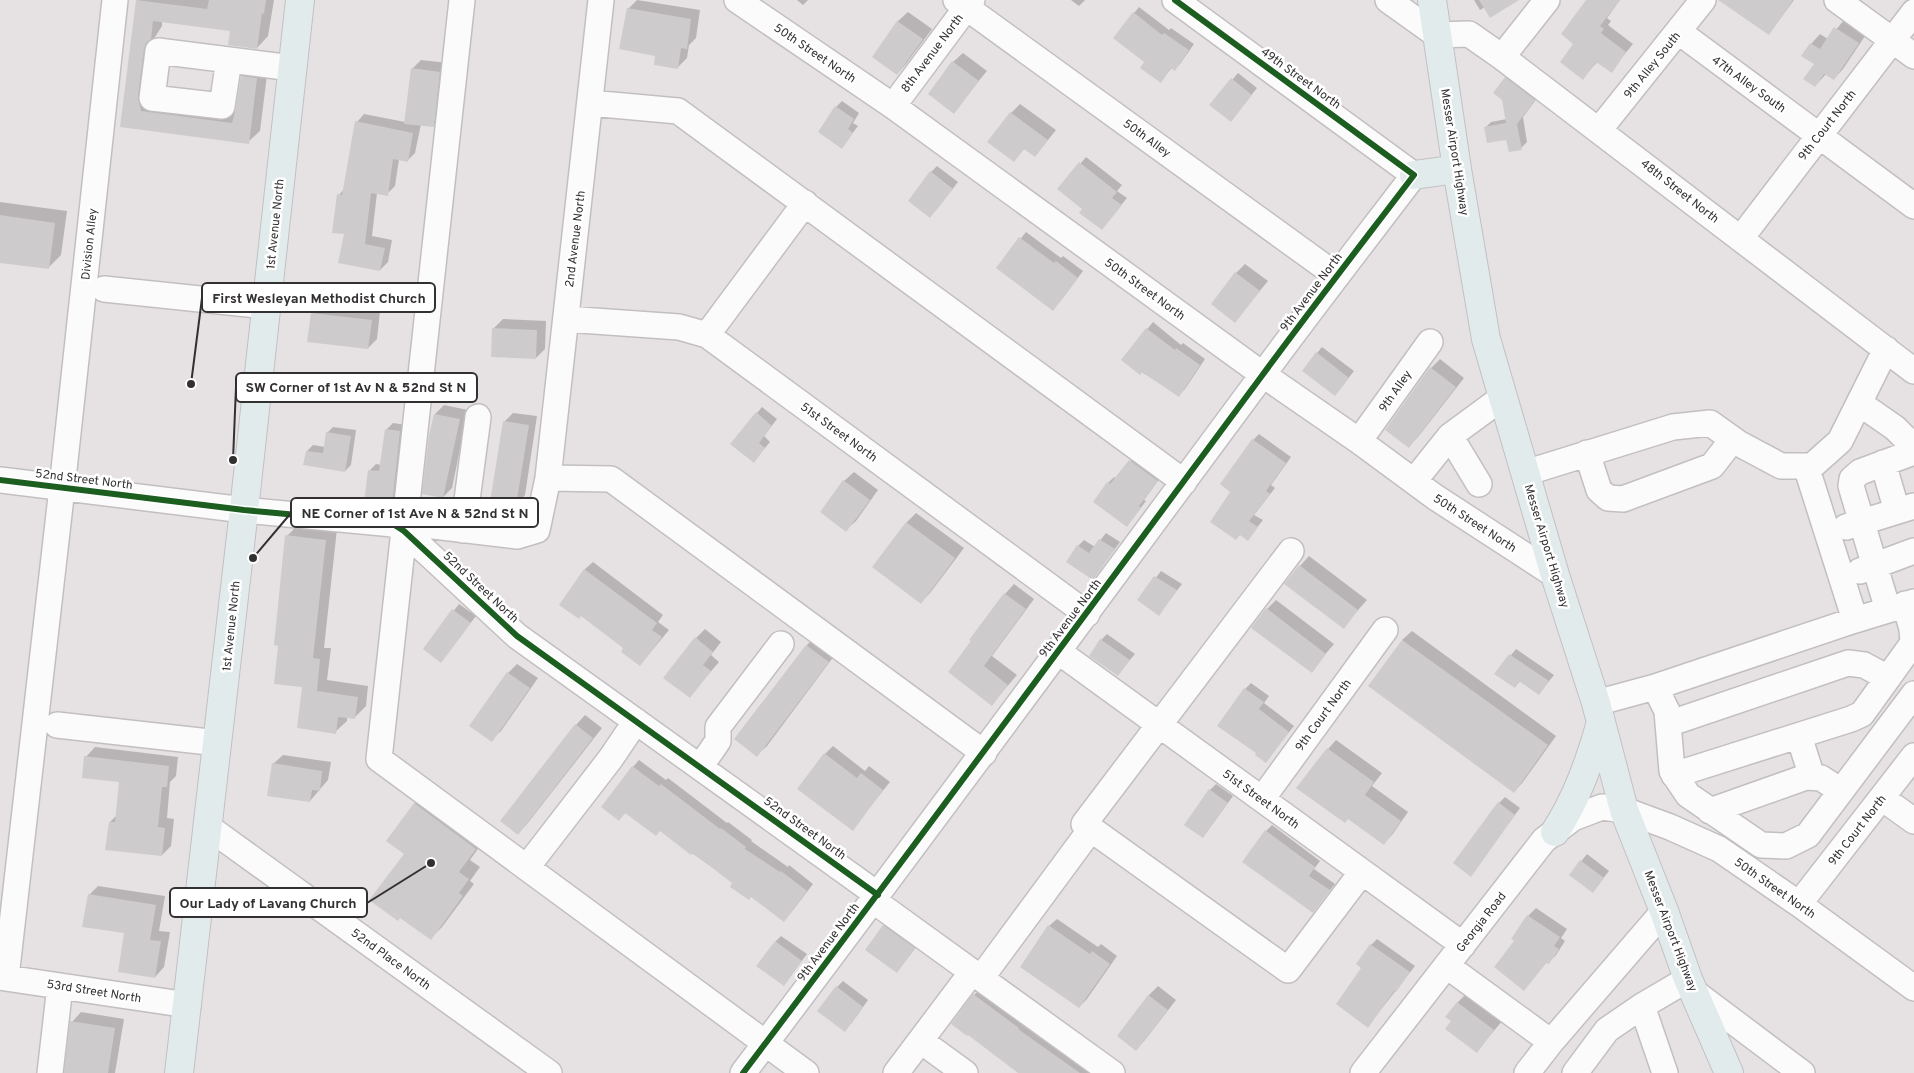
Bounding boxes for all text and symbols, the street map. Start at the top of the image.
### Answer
street label: 8th Avenue North [898,11,968,96]
street label: 50th Street North [770,20,859,87]
street label: 9th Alley South [1621,29,1685,102]
street label: 49th Street North [1257,44,1344,113]
street label: 47th Alley South [1708,52,1789,117]
street label: 9th Court North [1795,87,1860,164]
street label: Messer Airport Highway [1436,88,1472,217]
street label: 50th Alley [1119,116,1174,162]
street label: 48th Street North [1637,156,1722,227]
street label: 1st Avenue North [263,178,289,270]
street label: 2nd Avenue North [562,190,590,288]
street label: Division Alley [78,208,102,281]
street label: 9th Avenue North [1277,250,1347,335]
street label: 50th Street North [1101,255,1188,324]
callout: First Wesleyan Methodist Church [202,283,435,312]
text: First Wesleyan Methodist Church [212,291,426,308]
street label: 9th Alley [1376,368,1416,416]
callout: SW Corner of 1st Av N & 52nd St N [236,373,477,402]
text: SW Corner of 1st Av N & 52nd St N [246,380,466,397]
street label: 51st Street North [797,399,880,466]
street label: 52nd Street North [34,466,134,494]
street label: Messer Airport Highway [1520,483,1572,610]
street label: 50th Street North [1430,491,1519,557]
callout: NE Corner of 1st Ave N & 52nd St N [291,498,538,527]
text: NE Corner of 1st Ave N & 52nd St N [302,506,528,523]
street label: 52nd Street North [439,548,522,627]
street label: 9th Avenue North [1036,576,1106,661]
street label: 1st Avenue North [219,580,245,672]
street label: 9th Court North [1292,676,1355,755]
street label: 51st Street North [1219,766,1302,833]
street label: 9th Court North [1825,792,1890,869]
street label: 52nd Street North [760,793,849,864]
street label: 50th Street North [1731,855,1818,923]
street label: Messer Airport Highway [1640,869,1701,994]
callout: Our Lady of Lavang Church [170,888,367,917]
street label: Georgia Road [1453,889,1510,956]
text: Our Lady of Lavang Church [179,896,357,913]
street label: 9th Avenue North [794,900,864,985]
street label: 52nd Place North [347,925,433,994]
street label: 53rd Street North [45,977,142,1007]

